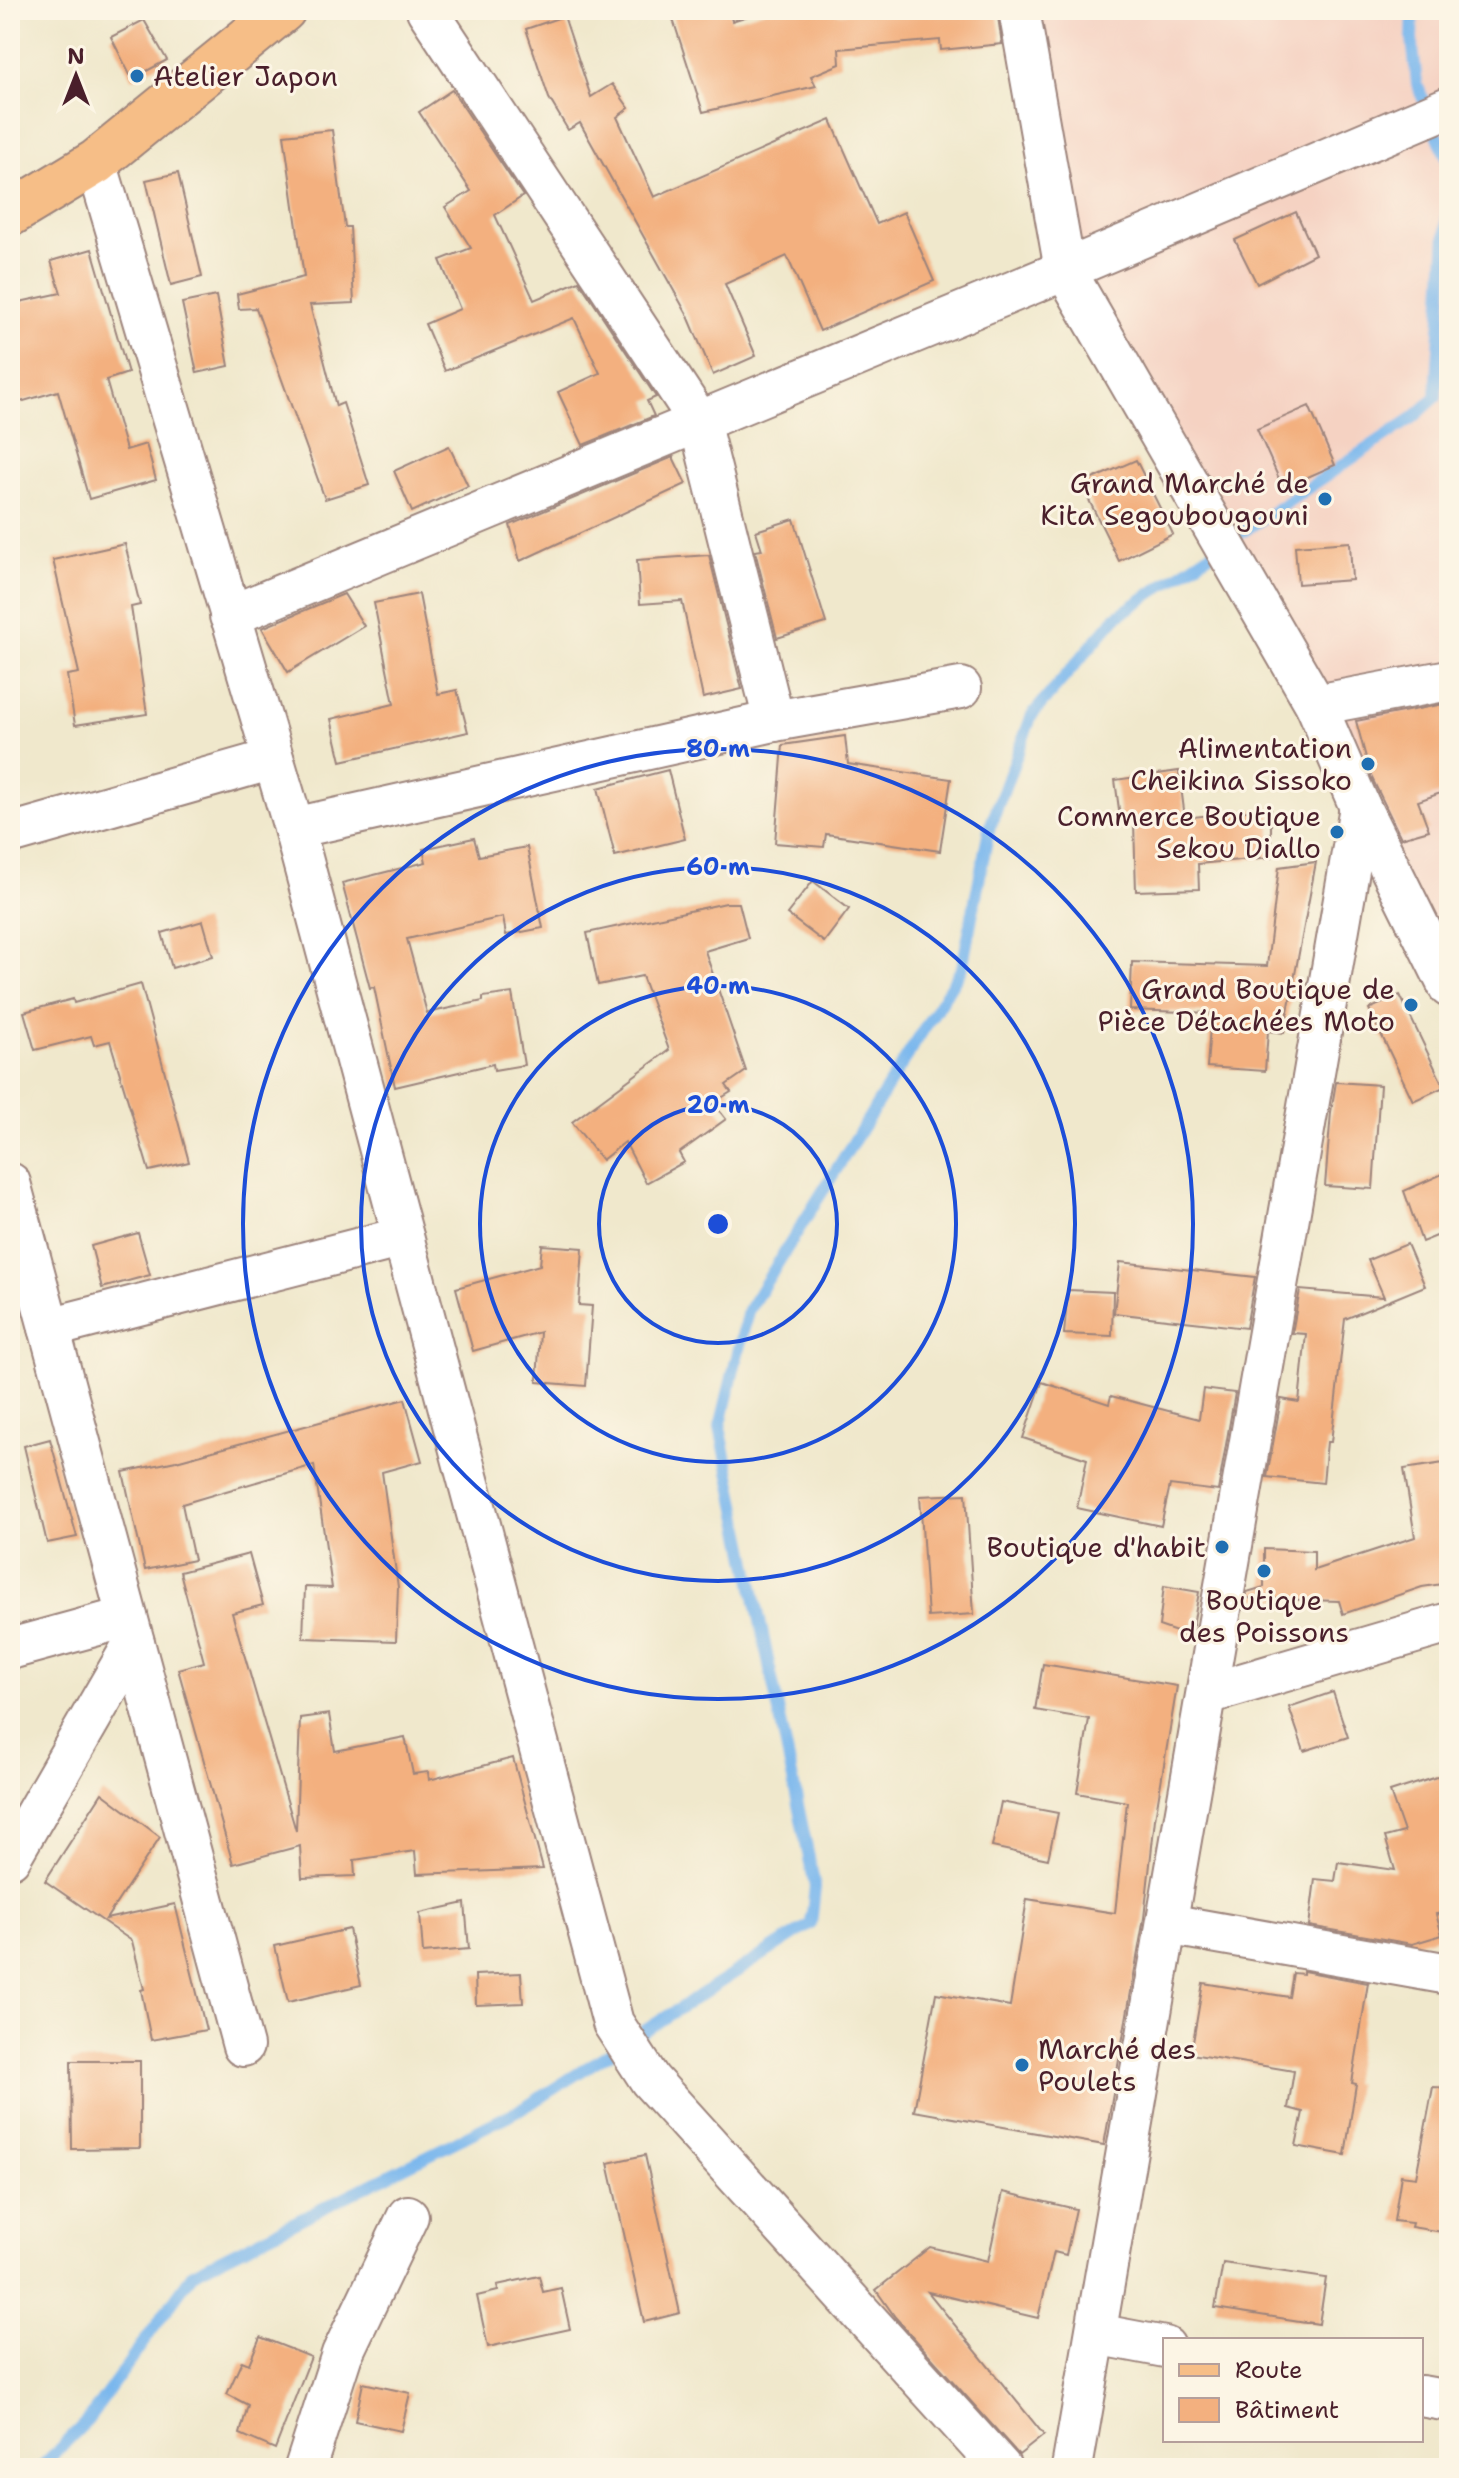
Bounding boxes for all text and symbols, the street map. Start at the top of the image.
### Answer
north arrow [36,36,116,116]
text: N [67,42,85,71]
place label: Atelier Japon [153,57,338,95]
marker: Atelier Japon [128,67,146,85]
place label: Grand Marché de Kita Segoubougouni [1040,464,1309,534]
marker: Grand Marché de Kita Segoubougouni [1316,490,1334,508]
place label: Alimentation Cheikina Sissoko [1130,729,1352,799]
text: 80 m [686,733,750,765]
marker: Alimentation Cheikina Sissoko [1359,755,1377,773]
place label: Commerce Boutique Sekou Diallo [1057,797,1321,867]
marker: Commerce Boutique Sekou Diallo [1328,823,1346,841]
text: 60 m [686,851,750,883]
text: 40 m [686,970,750,1002]
place label: Grand Boutique de Pièce Détachées Moto [1097,970,1395,1040]
marker: Grand Boutique de Pièce Détachées Moto [1402,996,1420,1014]
text: 20 m [686,1089,750,1121]
centre of rings [704,1210,732,1238]
place label: Boutique d'habit [986,1528,1206,1566]
marker: Boutique d'habit [1213,1538,1231,1556]
marker: Boutique des Poissons [1255,1562,1273,1580]
place label: Boutique des Poissons [1179,1581,1349,1651]
place label: Marché des Poulets [1038,2030,1196,2100]
marker: Marché des Poulets [1013,2056,1031,2074]
legend [1163,2338,1423,2442]
text: Route [1235,2354,1303,2386]
text: Bâtiment [1235,2394,1339,2426]

